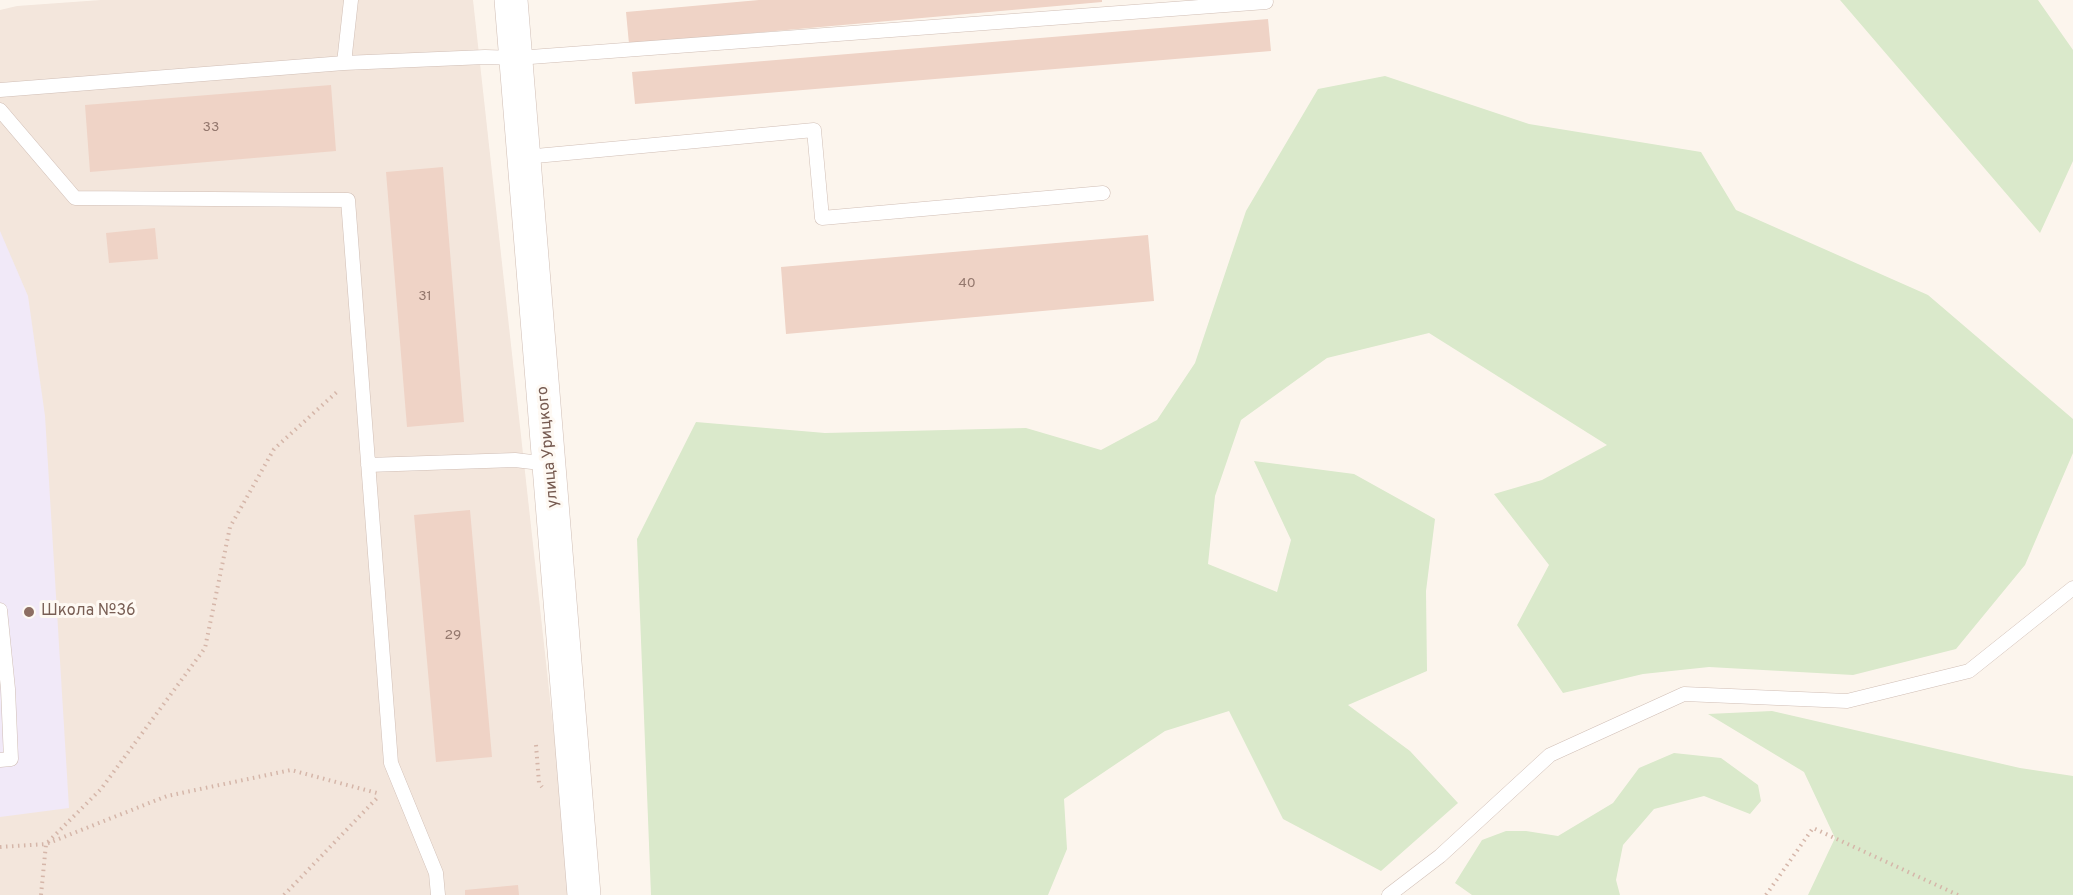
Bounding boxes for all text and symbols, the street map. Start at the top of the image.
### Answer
house number: 33 [203,120,219,136]
house number: 40 [958,276,976,292]
house number: 31 [418,289,432,305]
street label: улица Урицкого [534,385,564,509]
place label: Школа №36 [41,602,136,622]
marker: Школа №36 [22,605,36,619]
house number: 29 [445,628,461,644]

